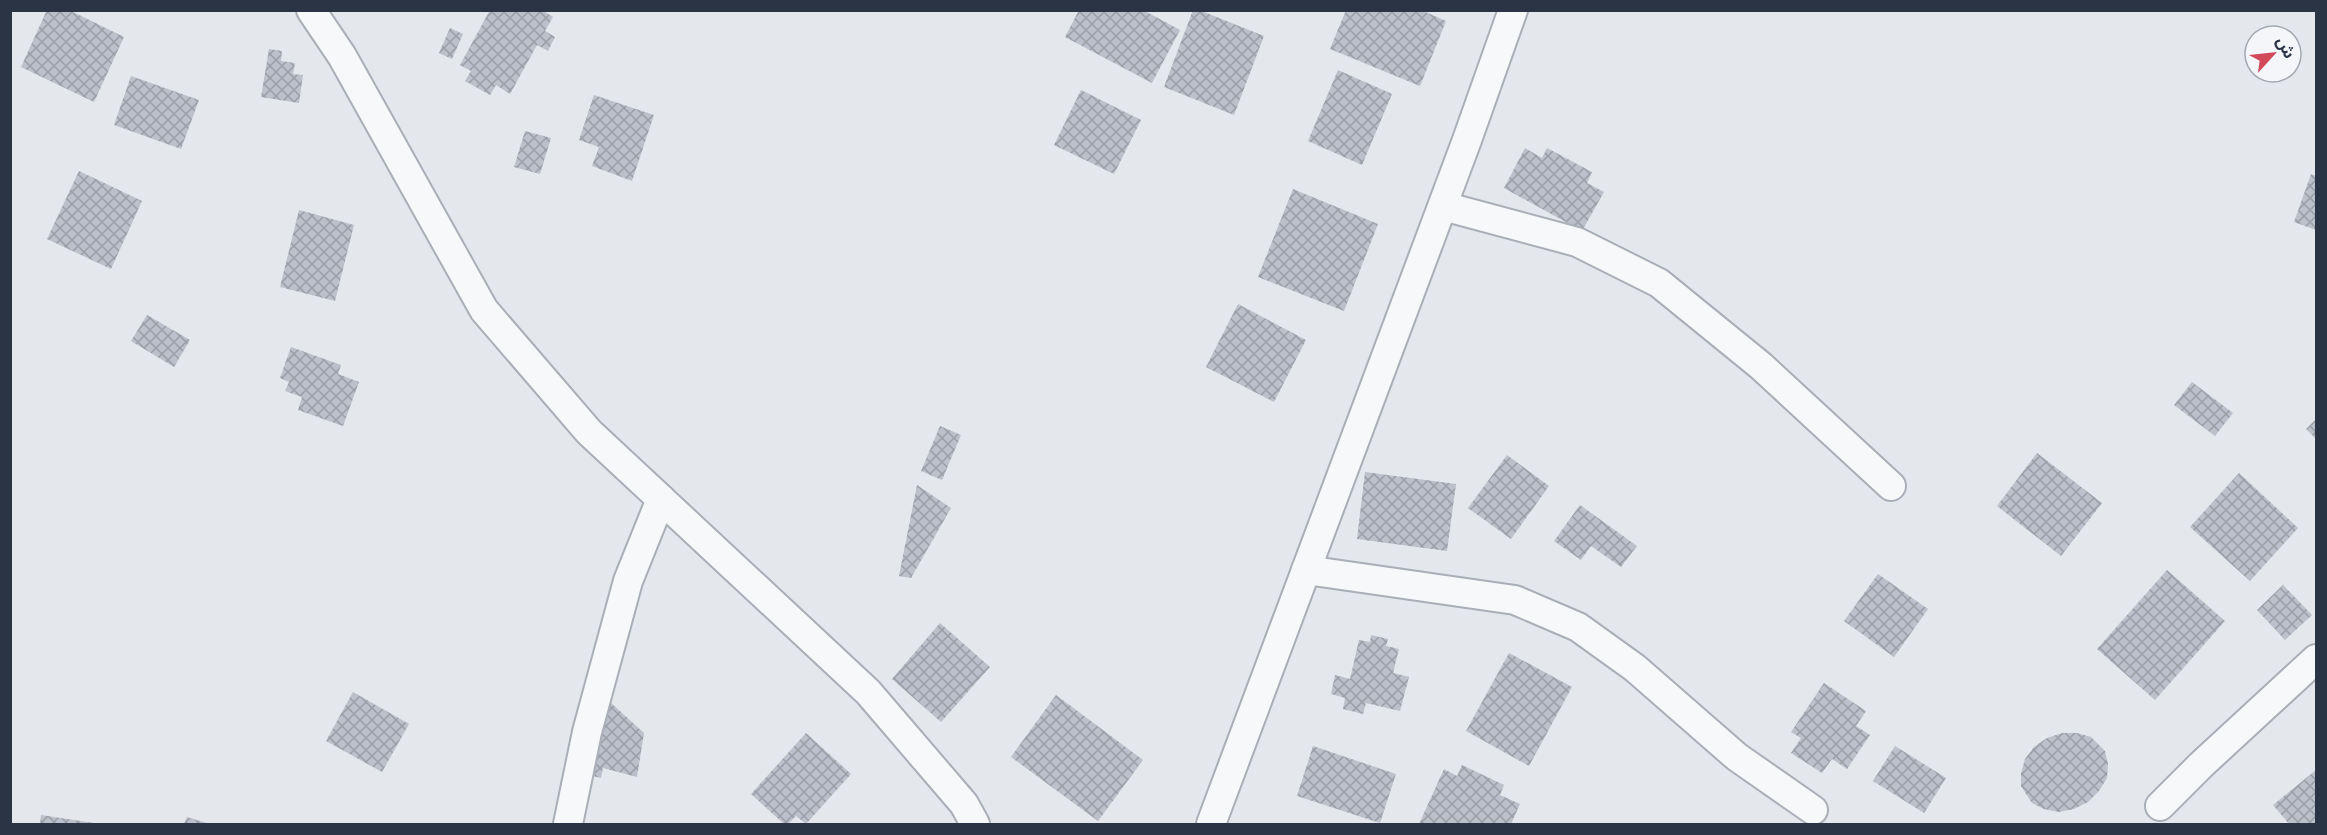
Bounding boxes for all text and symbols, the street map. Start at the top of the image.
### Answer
north arrow [2243,24,2303,84]
text: ش [2272,33,2299,62]

